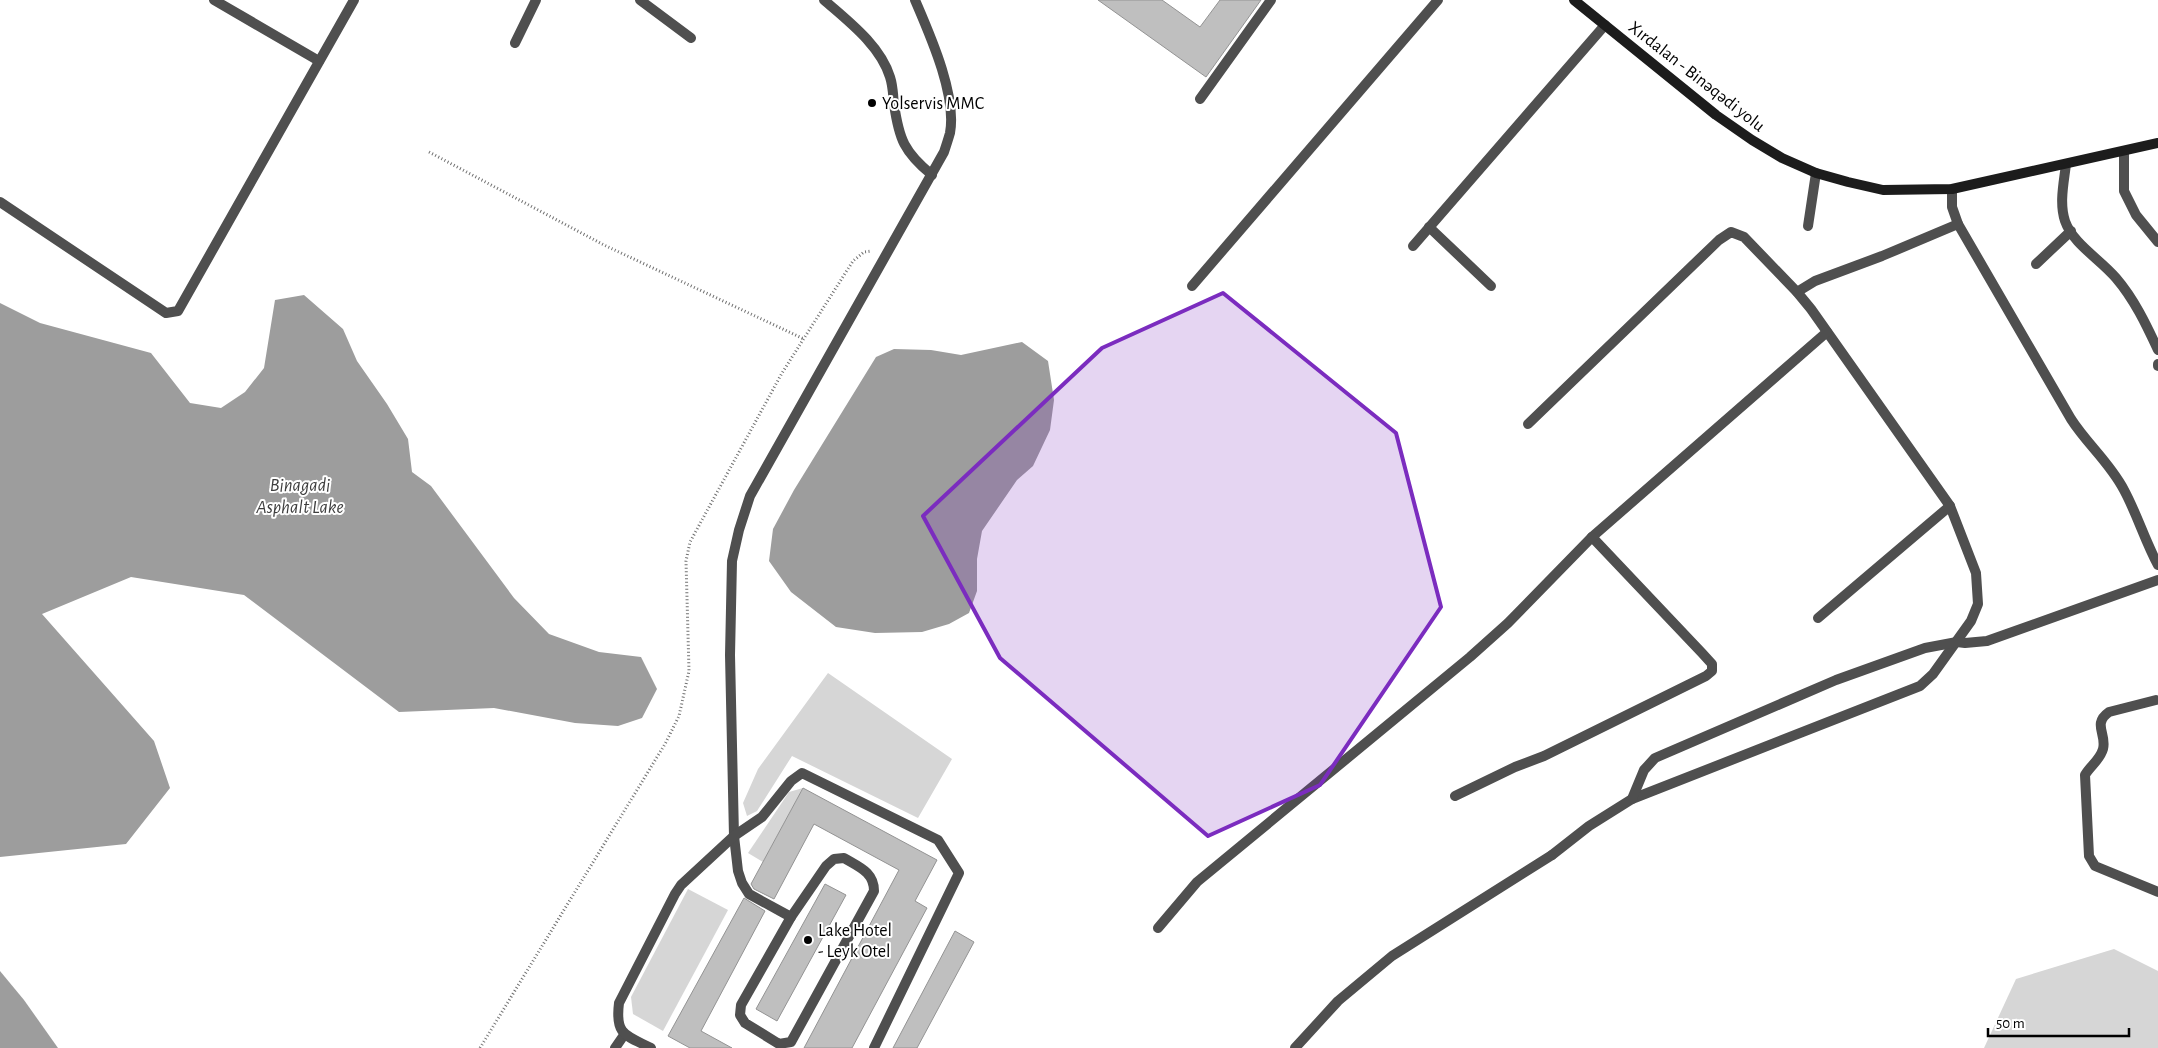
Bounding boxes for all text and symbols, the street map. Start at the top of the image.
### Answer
street label: Xırdalan - Binəqədi yolu [1625,18,1768,135]
place label: Yolservis MMC [882,95,984,113]
marker: Yolservis MMC [866,97,878,109]
water label: Binagadi Asphalt Lake [255,476,344,517]
place label: Lake Hotel - Leyk Otel [818,922,892,961]
marker: Lake Hotel - Leyk Otel [802,934,814,946]
scale bar [1988,1006,2129,1038]
text: 50 m [1996,1016,2025,1031]

